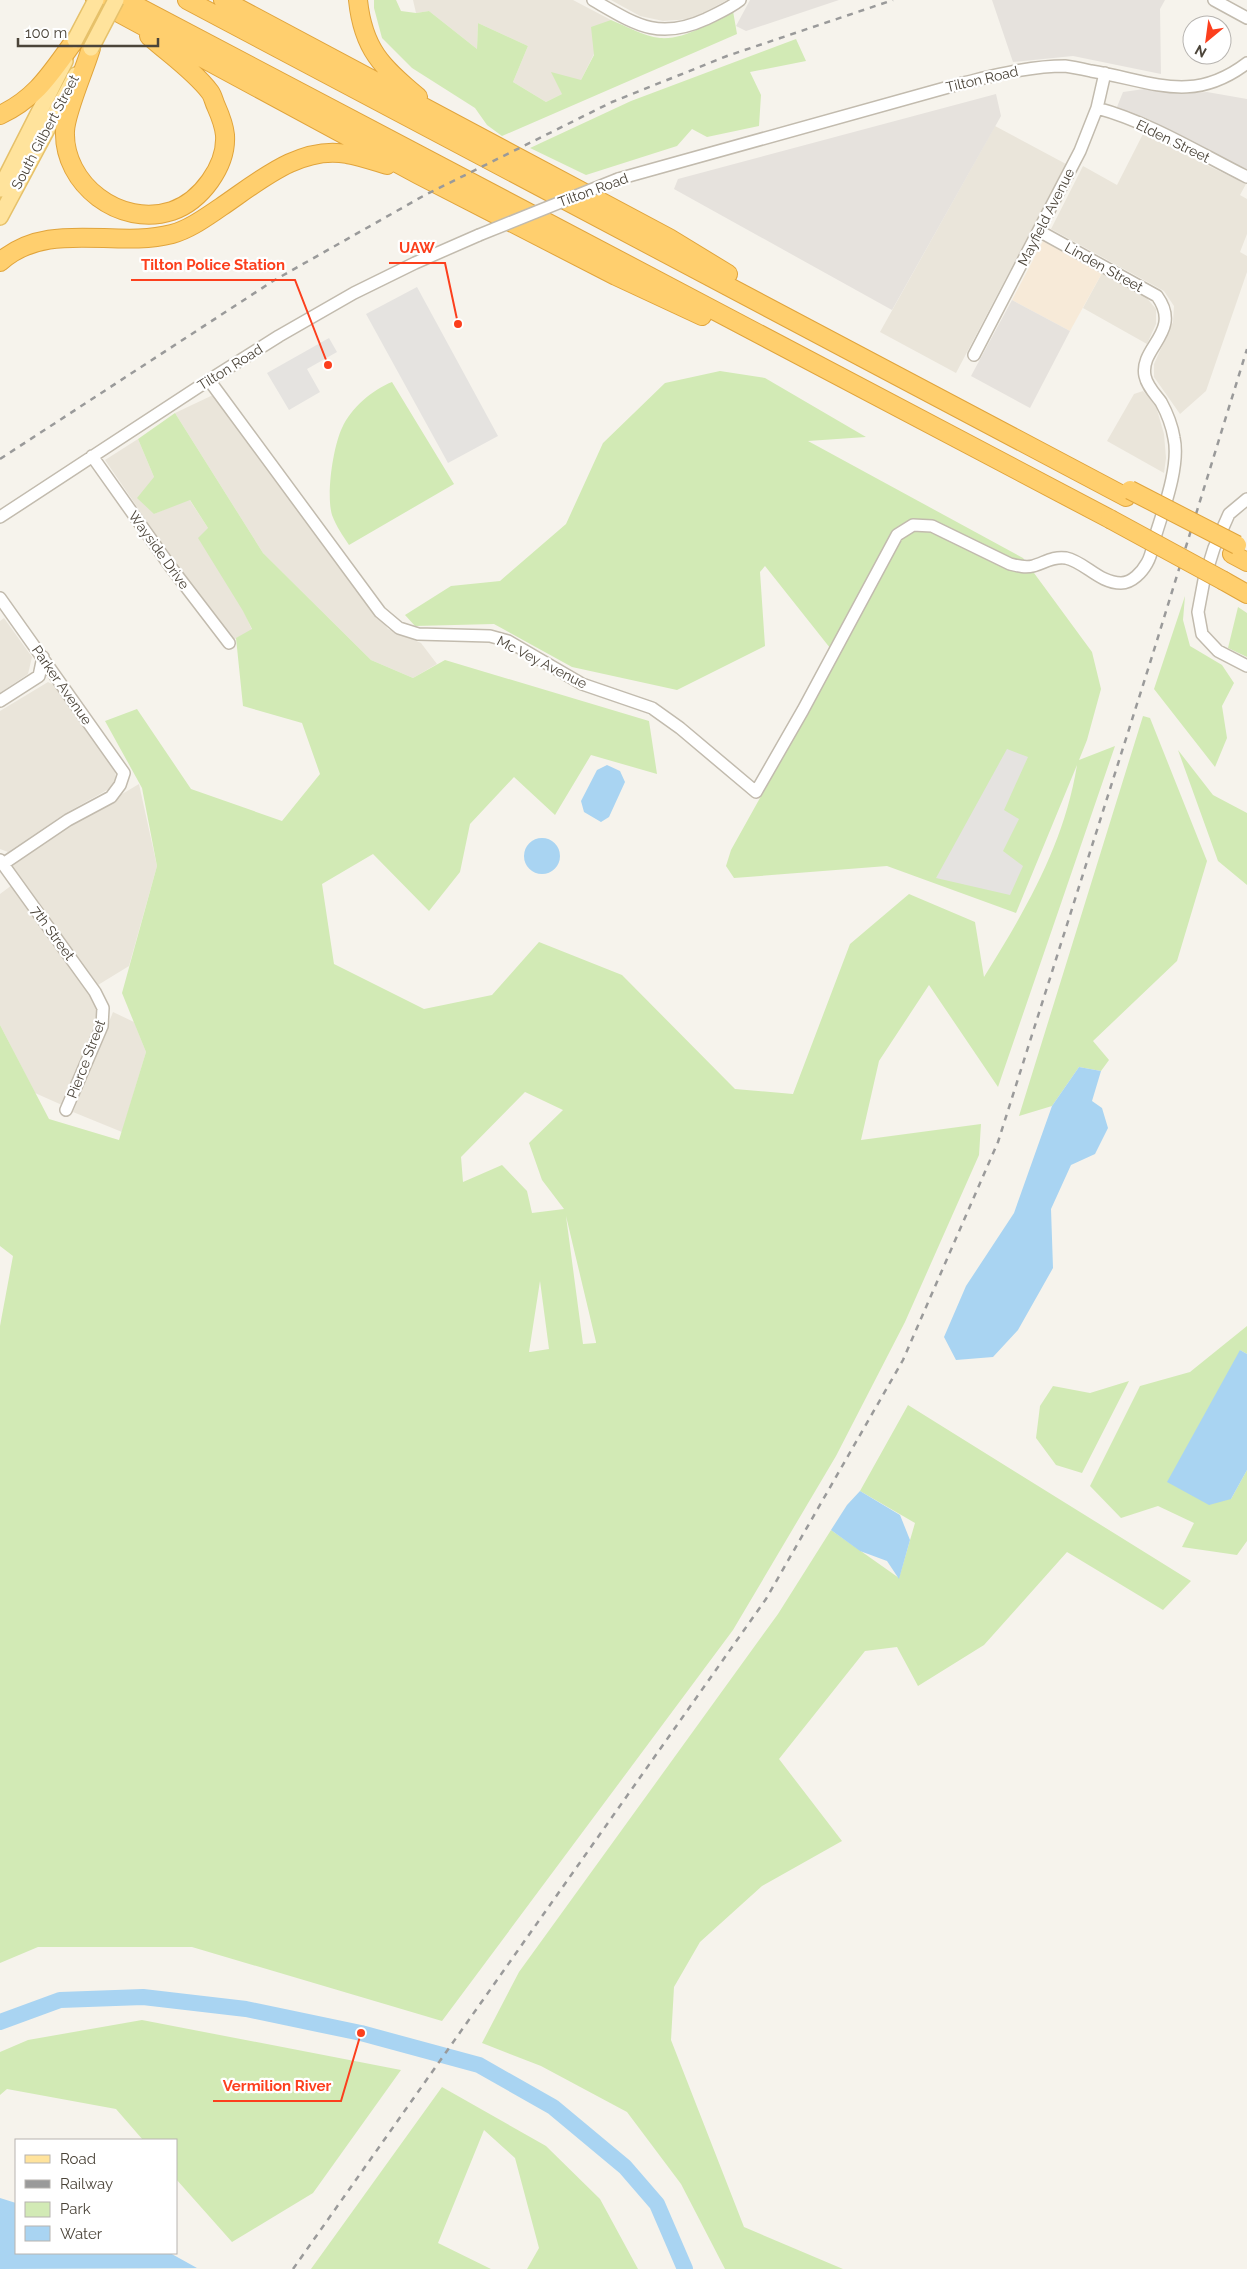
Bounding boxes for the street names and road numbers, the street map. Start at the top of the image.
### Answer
street label: Tilton Road [944,63,1020,95]
street label: South Gilbert Street [8,72,82,192]
street label: Elden Street [1134,116,1213,166]
street label: Mayfield Avenue [1015,166,1077,268]
street label: Tilton Road [556,170,630,210]
street label: Linden Street [1062,239,1146,295]
street label: Tilton Road [195,341,265,393]
street label: Wayside Drive [125,508,193,592]
street label: Mc Vey Avenue [494,632,590,692]
street label: Parker Avenue [29,642,95,728]
street label: 7th Street [28,903,78,963]
street label: Pierce Street [64,1017,108,1101]

